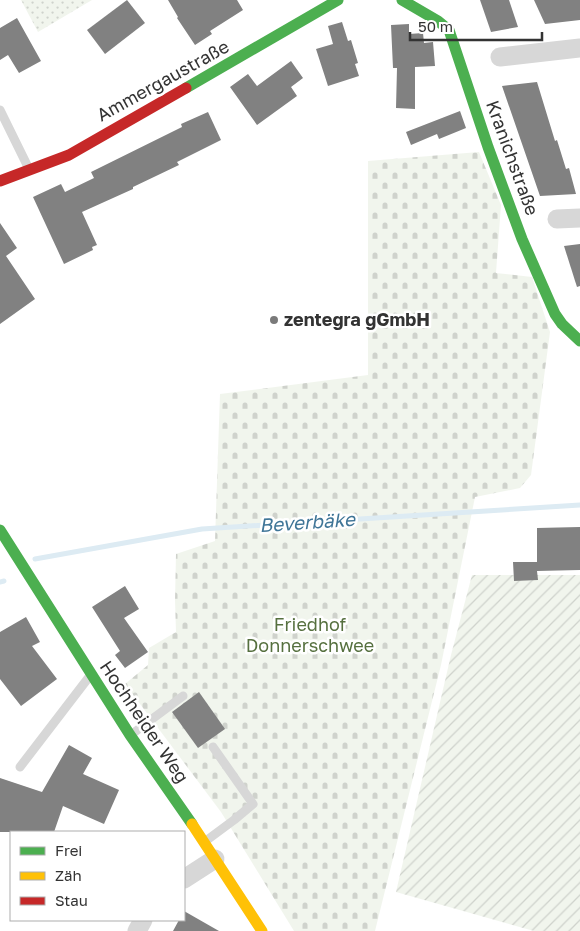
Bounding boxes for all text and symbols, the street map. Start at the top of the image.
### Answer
scale bar [410,10,542,42]
text: 50 m [418,17,453,35]
street label: Ammergaustraße [92,35,233,126]
street label: Kranichstraße [482,97,544,218]
place label: zentegra gGmbH [284,308,430,330]
marker: zentegra gGmbH [268,314,280,326]
water label: Beverbäke [258,507,358,536]
park label: Friedhof Donnerschwee [246,613,374,656]
street label: Hochheider Weg [96,656,194,787]
legend [10,831,185,921]
text: Frei [55,841,82,859]
text: Zäh [55,866,82,884]
text: Stau [55,891,88,909]

